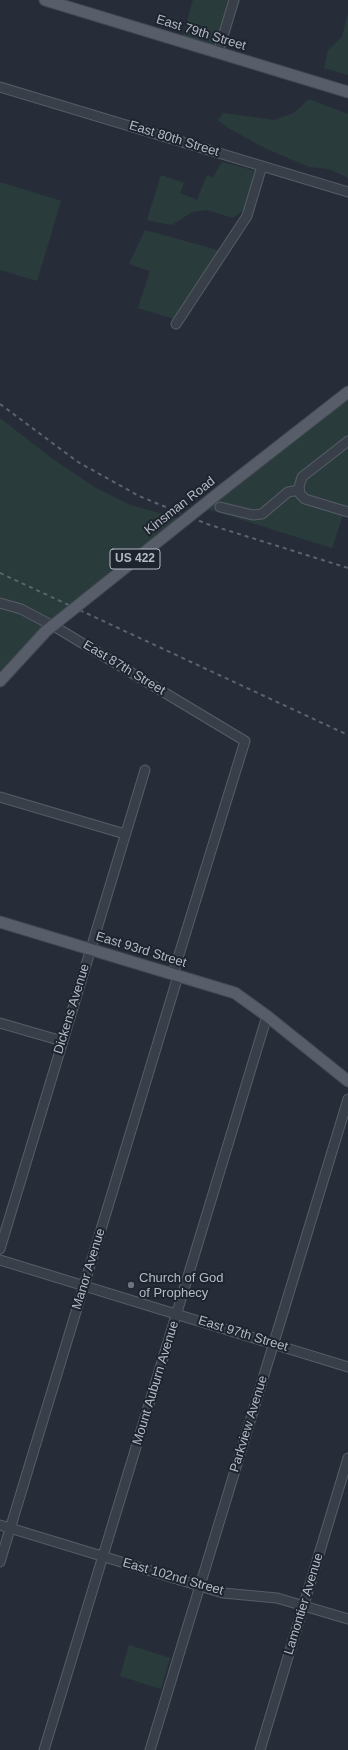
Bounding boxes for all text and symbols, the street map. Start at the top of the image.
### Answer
street label: East 79th Street [154,12,248,54]
street label: East 80th Street [127,118,221,160]
street label: Kinsman Road [142,474,218,538]
road number: US 422 [110,549,160,569]
street label: East 87th Street [80,637,168,699]
street label: East 93rd Street [94,929,188,971]
street label: Dickens Avenue [51,962,93,1056]
street label: Manor Avenue [69,1226,109,1312]
place label: Church of God of Prophecy [139,1270,224,1301]
marker: Church of God of Prophecy [126,1280,136,1290]
street label: East 97th Street [196,1313,290,1355]
street label: Mount Auburn Avenue [130,1319,182,1447]
street label: Parkview Avenue [227,1374,271,1474]
street label: Lamontier Avenue [281,1551,327,1657]
street label: East 102nd Street [121,1555,225,1599]

